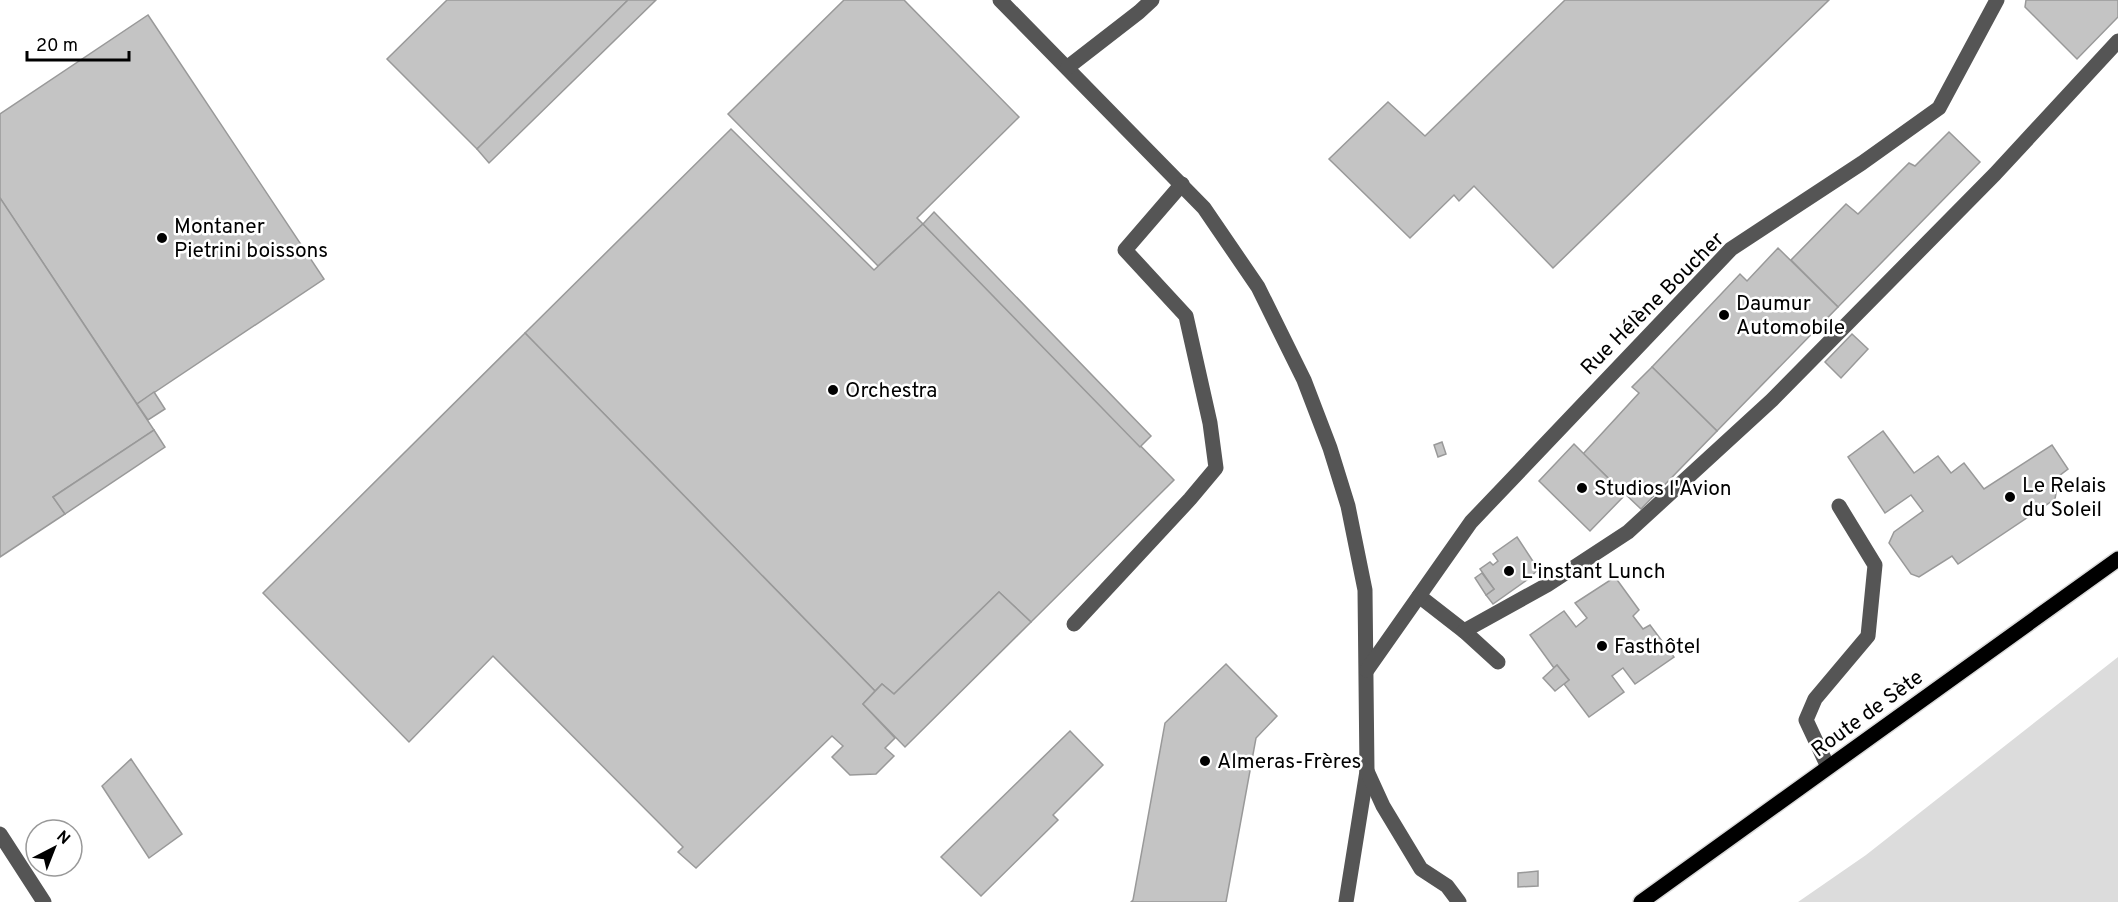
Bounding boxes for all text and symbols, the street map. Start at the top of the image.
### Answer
scale bar [27,24,129,62]
text: 20 m [36,35,78,58]
place label: Montaner Pietrini boissons [174,214,328,265]
street label: Rue Hélène Boucher [1575,226,1731,382]
marker: Montaner Pietrini boissons [155,231,169,245]
place label: Daumur Automobile [1736,291,1845,342]
marker: Daumur Automobile [1717,308,1731,322]
place label: Orchestra [845,378,937,405]
marker: Orchestra [826,383,840,397]
place label: Le Relais du Soleil [2022,473,2106,524]
place label: Studios l'Avion [1594,476,1732,503]
marker: Studios l'Avion [1575,481,1589,495]
marker: Le Relais du Soleil [2003,490,2017,504]
place label: L'instant Lunch [1521,559,1666,586]
marker: L'instant Lunch [1502,564,1516,578]
place label: Fasthôtel [1614,634,1701,661]
marker: Fasthôtel [1595,639,1609,653]
street label: Route de Sète [1807,665,1929,764]
place label: Almeras-Frères [1217,749,1361,776]
marker: Almeras-Frères [1198,754,1212,768]
north arrow [24,818,84,878]
text: N [52,827,74,850]

